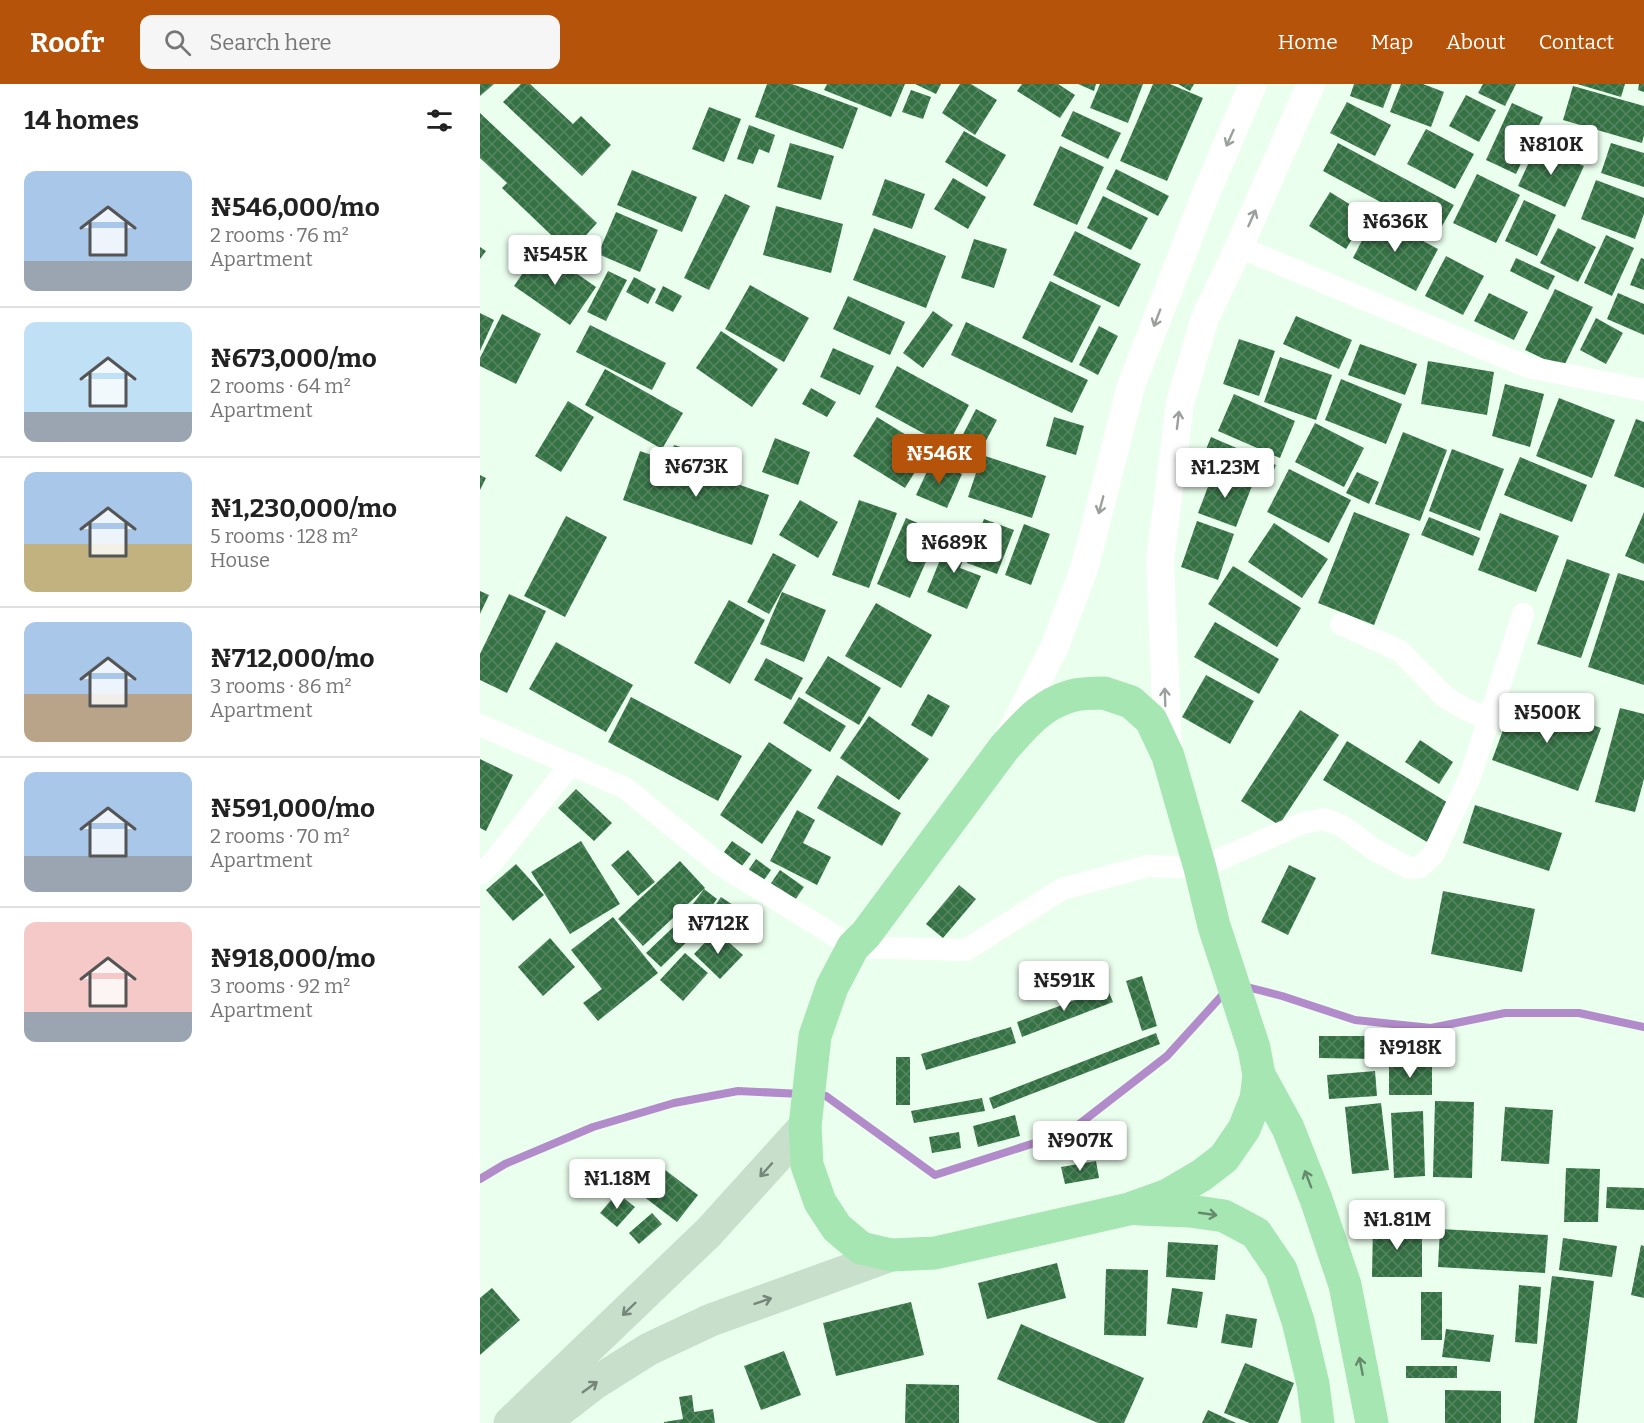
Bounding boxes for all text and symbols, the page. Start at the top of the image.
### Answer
search box [140,15,560,69]
text: Roofr [30,26,104,59]
icon: search [161,26,194,59]
text: Search here [209,29,331,56]
text: Home [1278,29,1338,55]
text: Map [1371,29,1413,55]
text: About [1446,29,1506,55]
text: Contact [1539,29,1614,55]
icon: filters [423,104,456,137]
text: 14 homes [24,105,139,136]
pin: ₦810K [1509,125,1593,176]
one-way arrow [1224,128,1235,146]
text: ₦810K [1519,132,1583,156]
text: ₦546,000/mo [210,192,380,223]
icon: home [72,195,144,267]
pin: ₦636K [1353,202,1437,253]
one-way arrow [1247,209,1258,227]
text: ₦636K [1362,209,1428,233]
text: 2 rooms · 76 m² [210,223,349,247]
pin: ₦545K [513,235,597,286]
text: ₦545K [522,242,588,266]
text: Apartment [210,247,313,271]
one-way arrow [1151,309,1162,327]
text: ₦673,000/mo [210,343,377,374]
icon: home [72,346,144,418]
text: 2 rooms · 64 m² [210,374,351,398]
text: Apartment [210,398,313,422]
one-way arrow [1173,410,1184,430]
pin: ₦546K [897,434,981,485]
text: ₦546K [906,441,972,465]
pin: ₦673K [654,447,738,498]
pin: ₦1.23M [1176,448,1274,499]
text: ₦673K [664,454,728,478]
text: ₦1.23M [1190,455,1260,479]
text: ₦1,230,000/mo [210,493,397,524]
one-way arrow [1095,495,1106,514]
icon: home [72,496,144,568]
pin: ₦689K [912,523,996,574]
text: 5 rooms · 128 m² [210,524,358,548]
text: ₦689K [921,530,987,554]
text: House [210,548,270,572]
text: ₦712,000/mo [210,643,374,674]
icon: home [72,646,144,718]
text: 3 rooms · 86 m² [210,674,352,698]
one-way arrow [1160,688,1171,708]
pin: ₦500K [1505,693,1589,744]
text: Apartment [210,698,313,722]
text: ₦500K [1513,700,1581,724]
text: ₦591,000/mo [210,793,375,824]
icon: home [72,796,144,868]
text: 2 rooms · 70 m² [210,824,350,848]
text: Apartment [210,848,313,872]
pin: ₦712K [676,904,760,955]
text: ₦712K [687,911,749,935]
text: ₦918,000/mo [210,943,376,974]
icon: home [72,946,144,1018]
pin: ₦591K [1022,961,1106,1012]
text: ₦591K [1033,968,1095,992]
text: 3 rooms · 92 m² [210,974,350,998]
text: Apartment [210,998,313,1022]
pin: ₦918K [1368,1028,1452,1079]
text: ₦918K [1378,1035,1442,1059]
pin: ₦907K [1038,1121,1122,1172]
text: ₦907K [1047,1128,1113,1152]
pin: ₦1.18M [568,1159,666,1210]
one-way arrow [759,1162,773,1177]
text: ₦1.18M [583,1166,651,1190]
one-way arrow [1302,1170,1313,1188]
pin: ₦1.81M [1348,1200,1446,1251]
text: ₦1.81M [1363,1207,1431,1231]
one-way arrow [1197,1208,1217,1219]
one-way arrow [754,1295,772,1306]
one-way arrow [622,1302,637,1316]
one-way arrow [1355,1356,1367,1375]
one-way arrow [581,1381,597,1394]

